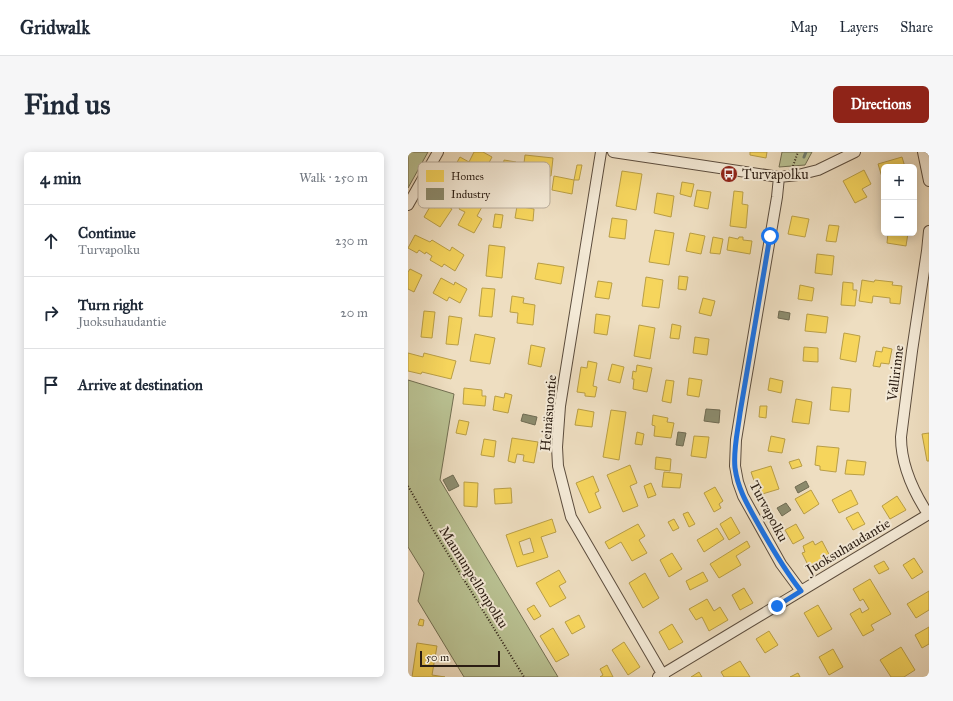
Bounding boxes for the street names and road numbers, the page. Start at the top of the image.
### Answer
street label: Vallirinne [884,344,907,403]
street label: Heinäsuontie [537,374,560,452]
street label: Turvapolku [745,478,792,545]
street label: Juoksuhaudantie [801,515,894,580]
street label: Maununpellonpolku [435,523,512,632]

